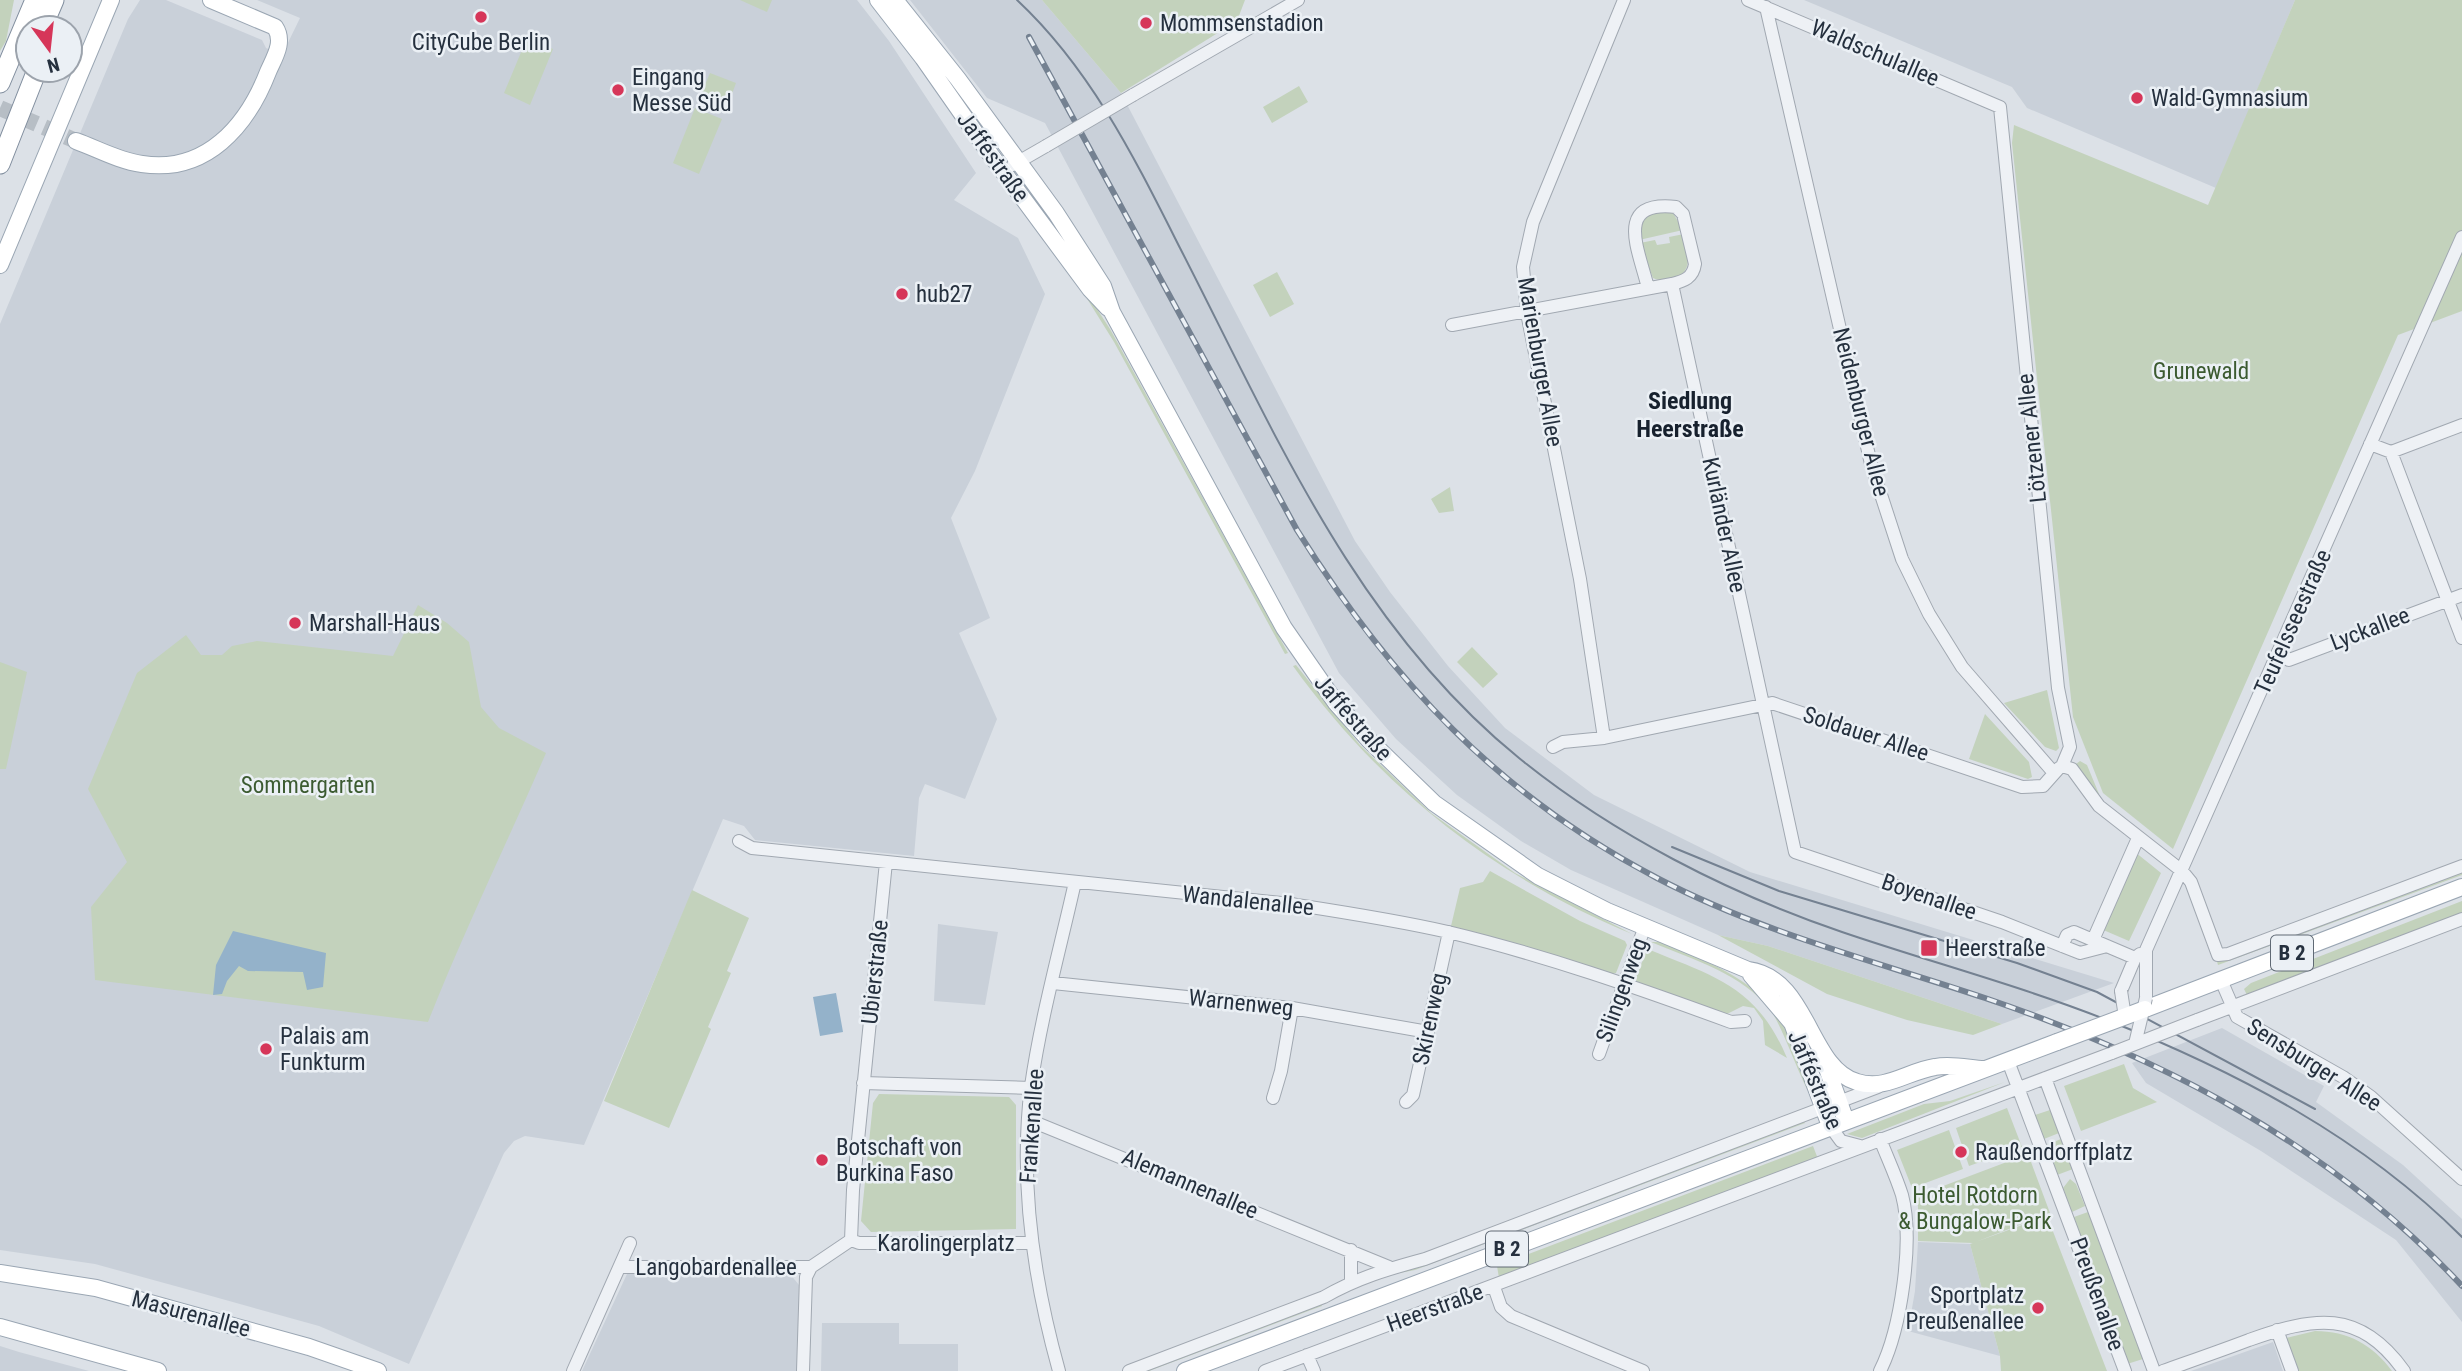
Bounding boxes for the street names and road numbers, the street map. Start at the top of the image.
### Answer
street label: Waldschulallee [1807,14,1943,92]
street label: Jafféstraße [951,107,1035,207]
street label: Marienburger Allee [1512,275,1568,449]
street label: Neidenburger Allee [1827,325,1895,499]
street label: Lötzener Allee [2012,372,2052,504]
street label: Kurländer Allee [1696,455,1752,595]
street label: Teufelsseestraße [2249,545,2337,699]
street label: Lyckallee [2326,602,2414,656]
street label: Jafféstraße [1308,670,1398,766]
street label: Soldauer Allee [1800,701,1932,767]
street label: Boyenallee [1878,868,1980,926]
street label: Wandalenallee [1181,881,1315,921]
street label: Ubierstraße [856,918,894,1026]
street label: Silingenweg [1591,934,1653,1046]
road number: B 2 [2271,936,2313,970]
street label: Skirenweg [1407,971,1453,1067]
street label: Warnenweg [1187,984,1295,1022]
street label: Sensburger Allee [2242,1013,2386,1117]
street label: Jafféstraße [1782,1026,1848,1134]
street label: Frankenallee [1015,1068,1049,1184]
street label: Alemannenallee [1118,1143,1262,1225]
street label: Karolingerplatz [877,1230,1015,1257]
road number: B 2 [1486,1232,1528,1266]
street label: Preußenallee [2064,1234,2130,1354]
street label: Langobardenallee [635,1254,797,1281]
street label: Heerstraße [1383,1278,1487,1338]
street label: Masurenallee [129,1285,253,1343]

